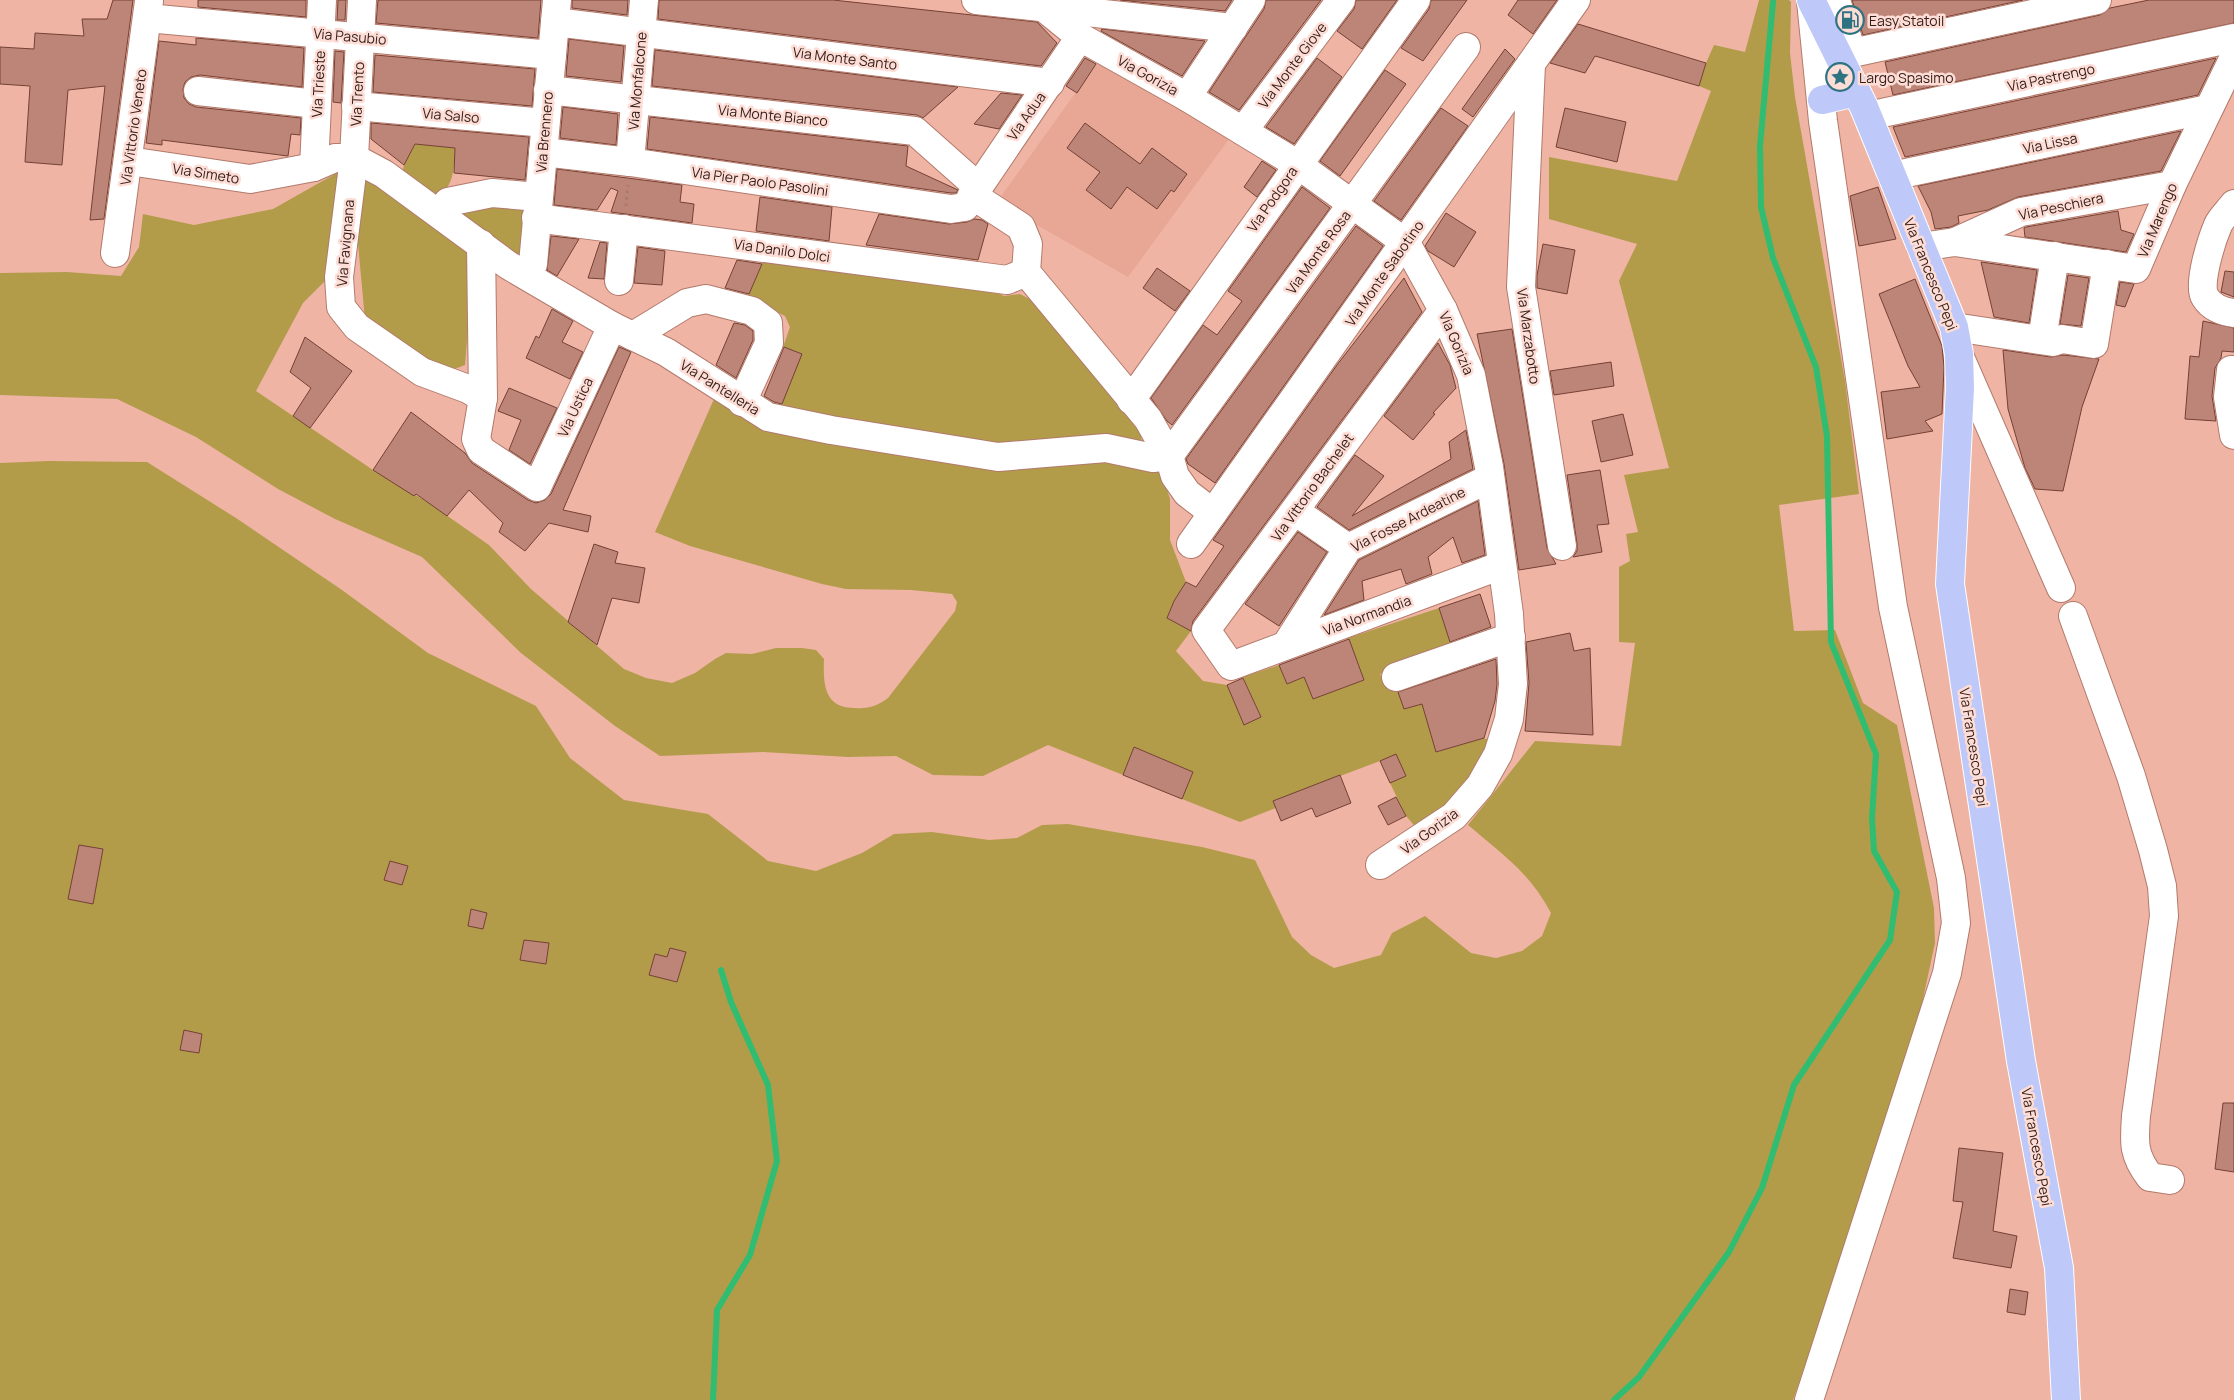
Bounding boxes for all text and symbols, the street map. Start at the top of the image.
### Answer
fuel station icon: Easy Statoil [1835,5,1865,35]
place label: Easy Statoil [1869,11,1944,30]
street label: Via Monte Giove [1253,18,1331,112]
street label: Via Pasubio [313,23,387,49]
street label: Via Monfalcone [623,31,651,131]
street label: Via Monte Santo [792,42,898,74]
street label: Via Trieste [307,50,329,118]
street label: Via Gorizia [1114,50,1182,100]
street label: Via Pastrengo [2006,58,2096,96]
street label: Via Trento [346,61,368,127]
place icon: Largo Spasimo [1825,62,1855,92]
street label: Via Vittorio Veneto [115,68,151,186]
place label: Largo Spasimo [1859,68,1953,87]
street label: Via Adua [1002,88,1050,144]
street label: Via Brennero [531,91,557,173]
street label: Via Monte Bianco [717,100,829,130]
street label: Via Salso [422,103,480,127]
street label: Via Lissa [2021,128,2079,158]
street label: Via Simeto [171,158,241,188]
street label: Via Pier Paolo Pasolini [690,162,830,200]
street label: Via Podgora [1242,162,1302,236]
street label: Via Marengo [2133,180,2181,260]
street label: Via Peschiera [2017,188,2105,224]
street label: Via Favignana [332,199,358,287]
street label: Via Monte Rosa [1281,206,1355,298]
street label: Via Francesco Pepi [1900,215,1962,333]
street label: Via Monte Sabotino [1340,216,1428,330]
street label: Via Danilo Dolci [733,234,831,266]
street label: Via Marzabotto [1513,287,1545,385]
street label: Via Gorizia [1435,308,1479,378]
street label: Via Pantelleria [677,355,763,419]
street label: Via Ustica [553,374,597,440]
street label: Via Vittorio Bachelet [1266,429,1358,545]
street label: Via Fosse Ardeatine [1348,482,1468,556]
street label: Via Normandia [1320,590,1414,640]
street label: Via Francesco Pepi [1955,686,1993,808]
street label: Via Gorizia [1396,804,1462,858]
street label: Via Francesco Pepi [2017,1087,2057,1207]

